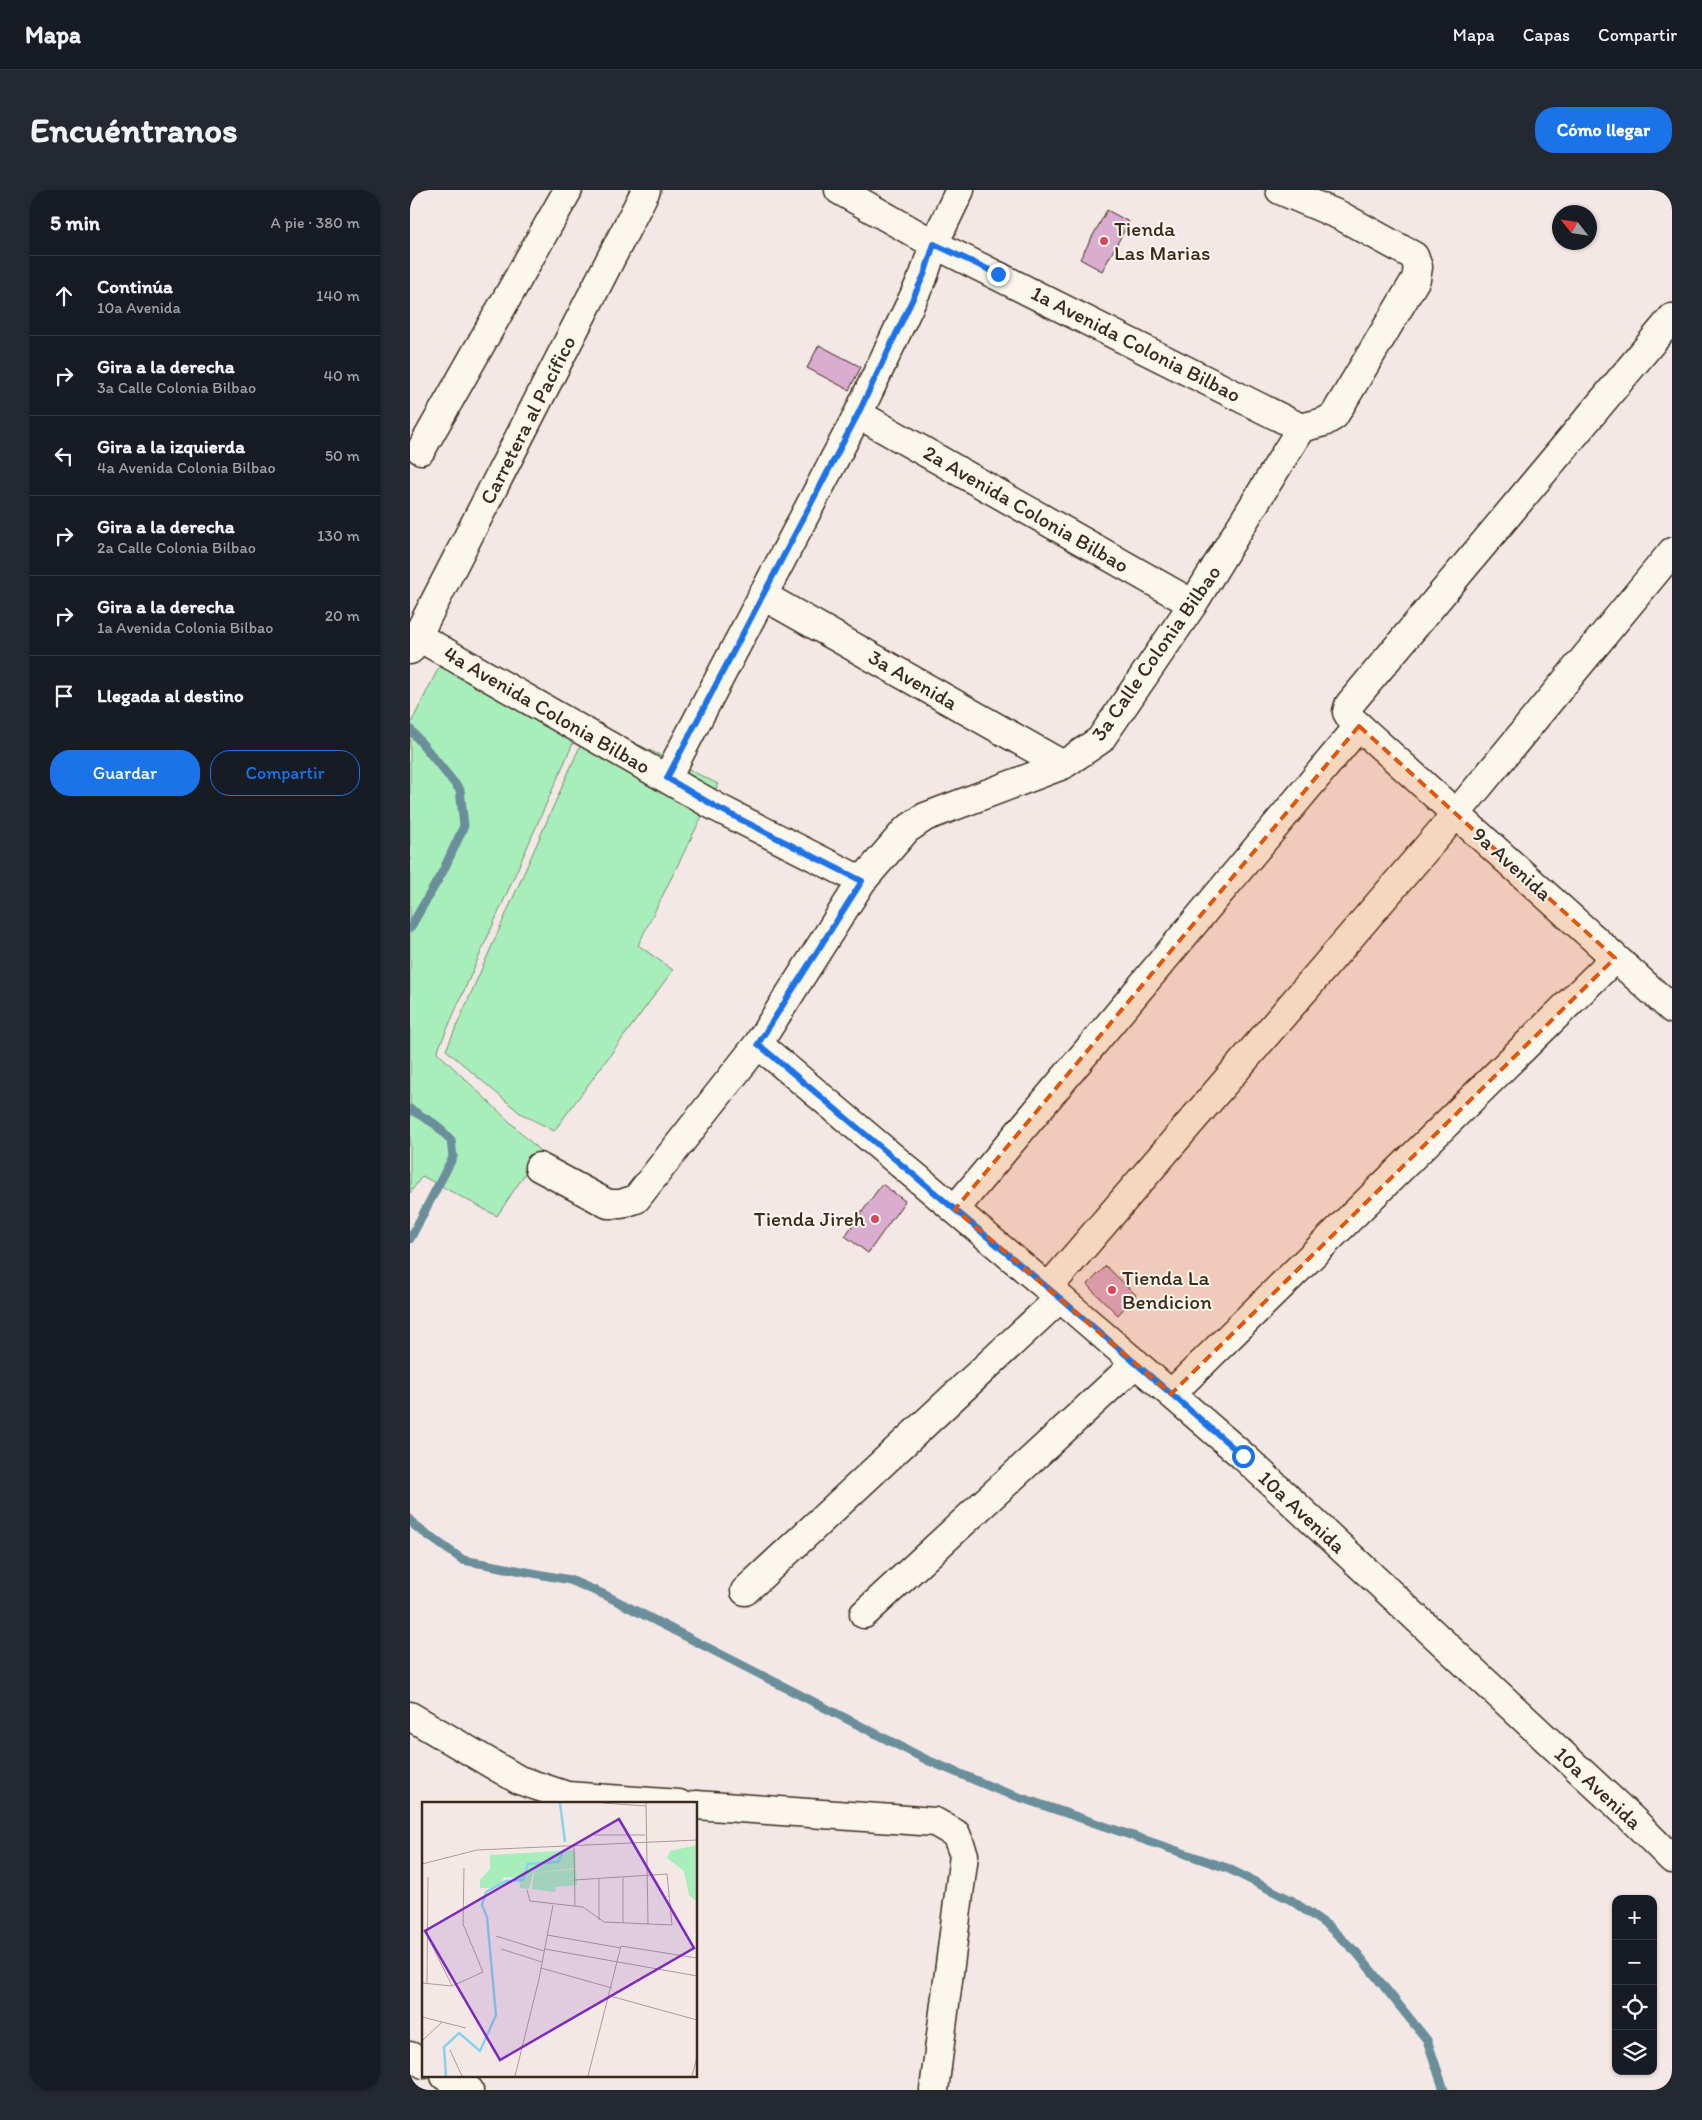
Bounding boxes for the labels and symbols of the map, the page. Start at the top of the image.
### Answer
north arrow [1552,205,1597,250]
place label: Tienda Las Marias [1114,216,1211,265]
marker: Tienda Las Marias [1098,235,1110,247]
route end [987,263,1010,286]
street label: 1a Avenida Colonia Bilbao [1027,280,1245,407]
street label: Carretera al Pacífico [474,331,581,508]
street label: 2a Avenida Colonia Bilbao [919,440,1133,578]
street label: 3a Calle Colonia Bilbao [1085,560,1226,745]
street label: 4a Avenida Colonia Bilbao [439,640,655,779]
street label: 3a Avenida [864,644,962,715]
street label: 9a Avenida [1467,821,1557,906]
place label: Tienda Jireh [754,1206,866,1231]
marker: Tienda Jireh [869,1213,881,1225]
place label: Tienda La Bendicion [1122,1265,1212,1314]
marker: Tienda La Bendicion [1106,1284,1118,1296]
route start [1232,1445,1255,1468]
street label: 10a Avenida [1254,1465,1351,1558]
street label: 10a Avenida [1550,1741,1647,1834]
inset map [422,1802,698,2078]

